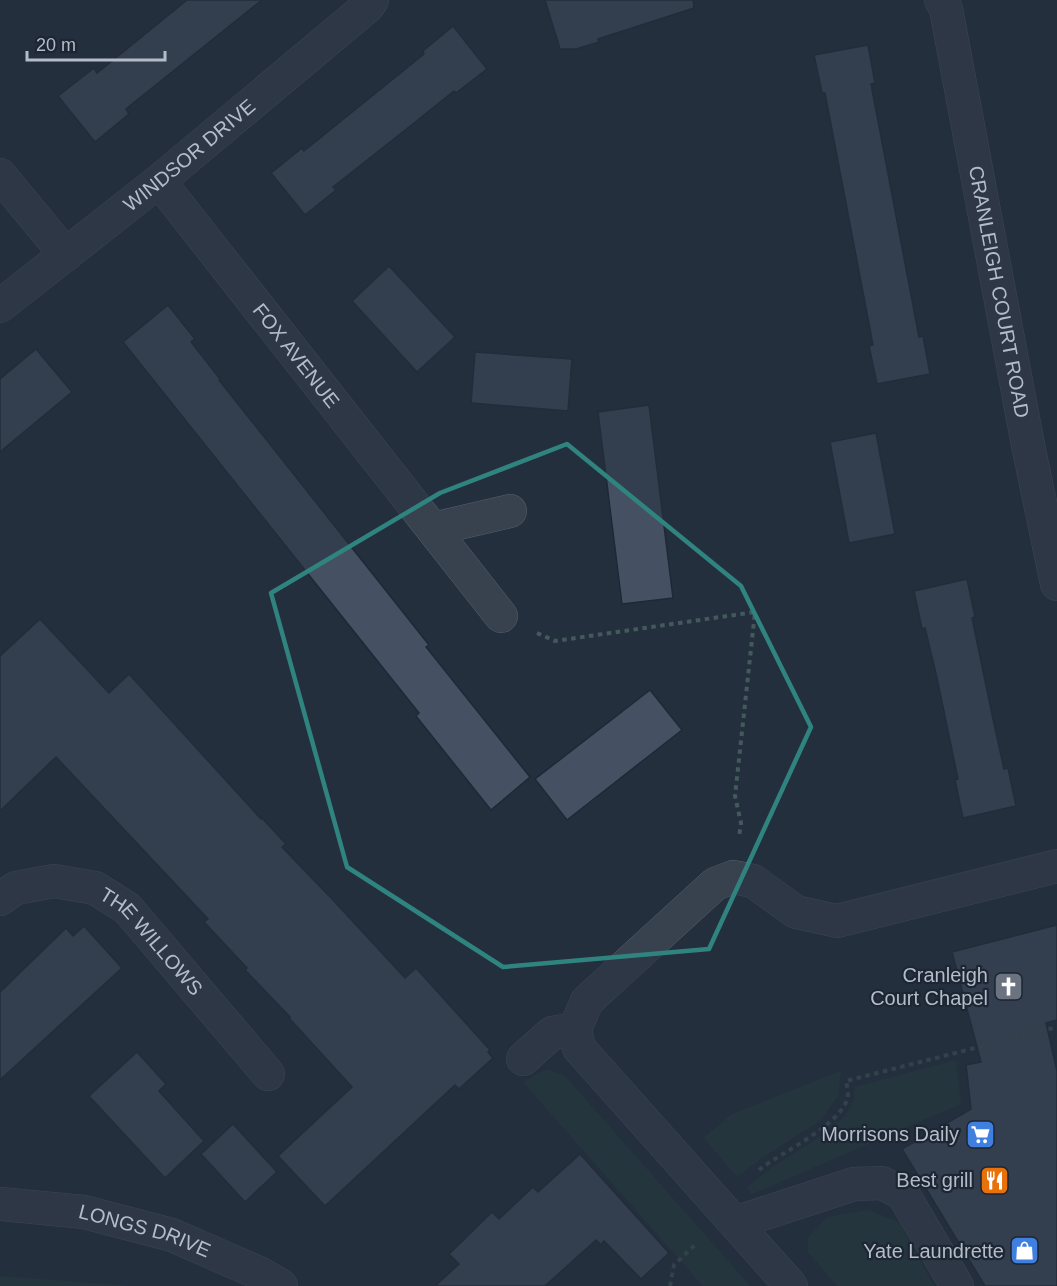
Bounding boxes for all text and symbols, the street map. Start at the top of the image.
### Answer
scale bar [27,24,165,62]
text: 20 m [36,35,76,55]
street label: WINDSOR DRIVE [119,95,259,216]
street label: CRANLEIGH COURT ROAD [965,164,1034,420]
street label: FOX AVENUE [249,299,344,412]
street label: THE WILLOWS [96,883,207,999]
place label: Cranleigh Court Chapel [870,964,988,1009]
church icon: Cranleigh Court Chapel [993,970,1025,1002]
supermarket icon: Morrisons Daily [964,1118,996,1150]
place label: Morrisons Daily [821,1123,959,1145]
restaurant icon: Best grill [978,1164,1010,1196]
place label: Best grill [896,1169,973,1191]
street label: LONGS DRIVE [77,1200,214,1262]
shop icon: Yate Laundrette [1009,1235,1041,1267]
place label: Yate Laundrette [863,1240,1004,1262]

